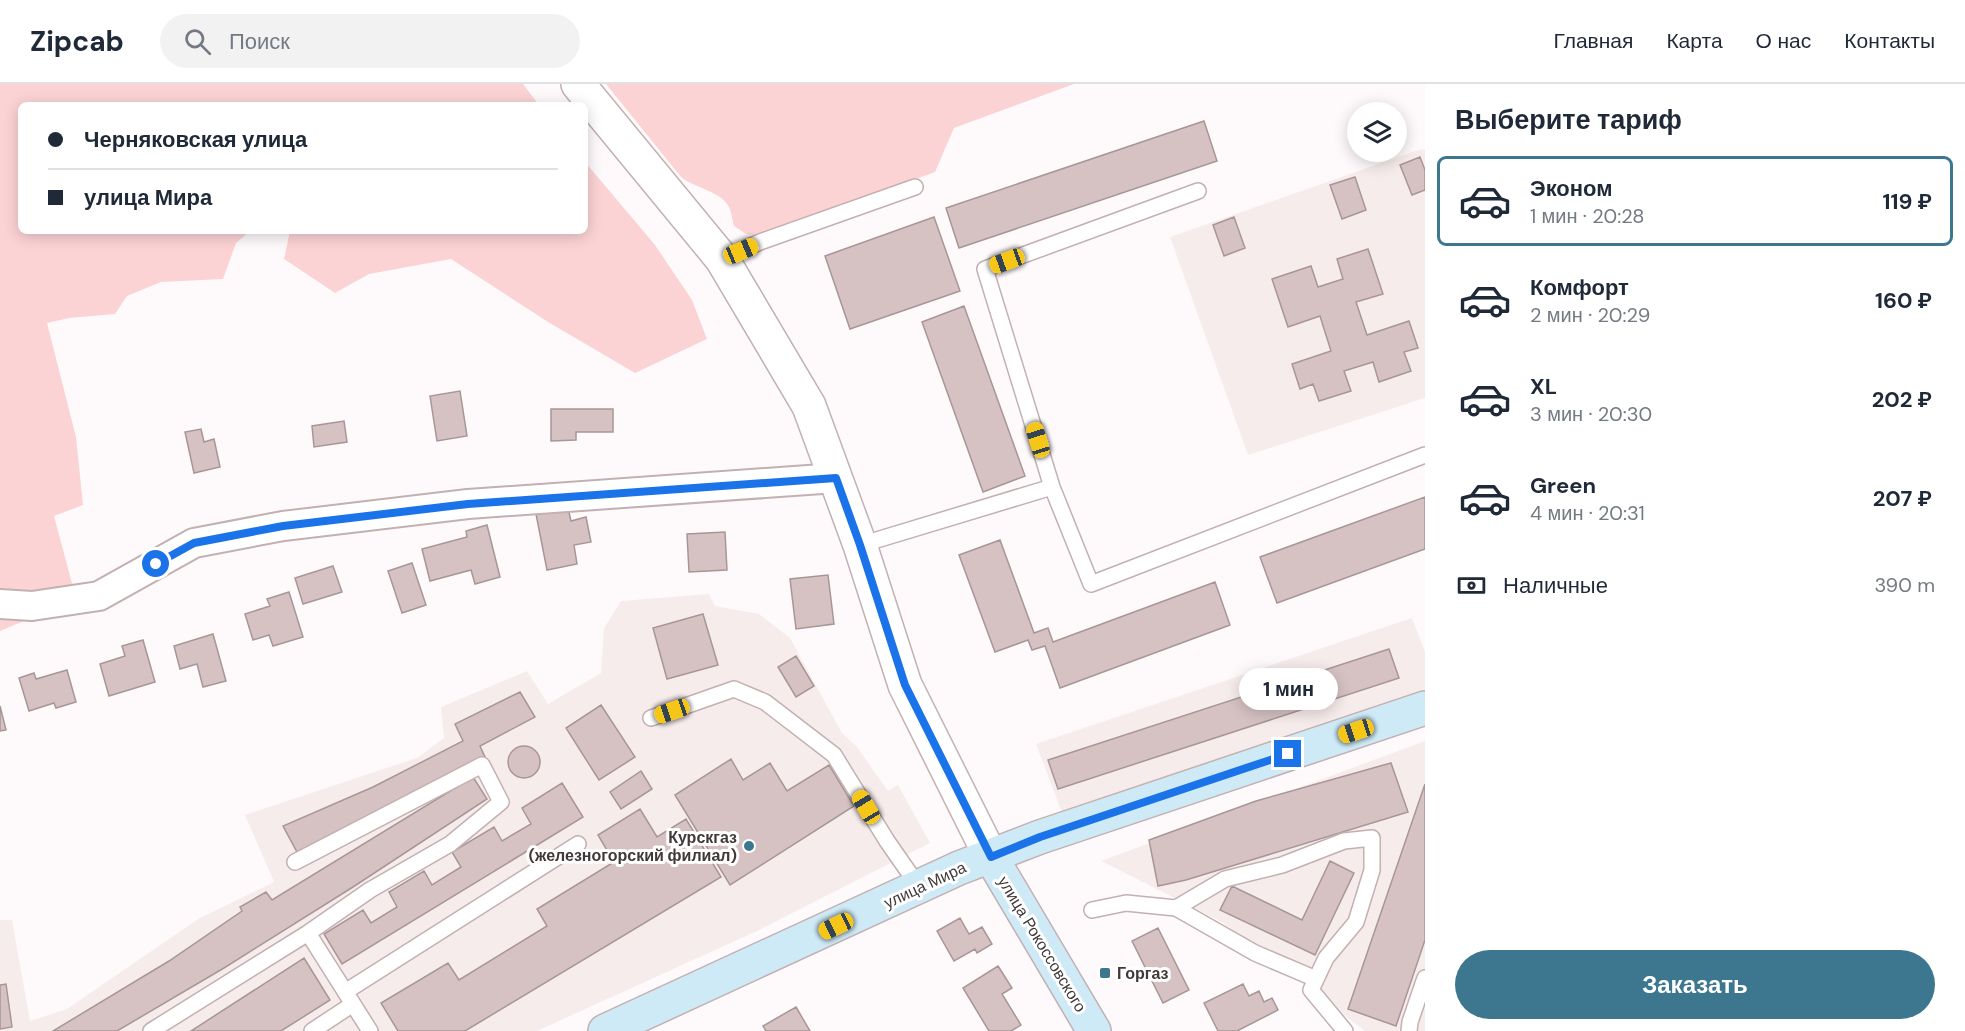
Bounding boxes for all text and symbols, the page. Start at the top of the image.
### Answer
search box [160,14,580,68]
text: Zipcab [30,23,124,60]
icon: search [181,25,214,58]
text: Поиск [229,27,290,56]
text: Главная [1553,27,1633,55]
text: Карта [1666,27,1723,55]
text: О нас [1756,27,1811,55]
text: Контакты [1844,27,1935,55]
map controls [1347,102,1407,162]
button: layers [1347,102,1407,162]
text: Выберите тариф [1455,102,1682,137]
text: Черняковская улица [84,125,307,154]
icon: car [1458,174,1512,228]
text: Эконом [1530,174,1613,203]
text: улица Мира [84,183,212,212]
text: 119 ₽ [1882,187,1932,216]
text: 1 мин · 20:28 [1530,203,1645,229]
car [721,236,761,266]
car [987,246,1027,276]
icon: car [1458,273,1512,327]
text: Комфорт [1530,273,1629,302]
text: 160 ₽ [1875,286,1932,315]
text: 2 мин · 20:29 [1530,302,1650,328]
icon: car [1458,372,1512,426]
text: XL [1530,372,1557,401]
text: 202 ₽ [1872,385,1932,414]
text: 3 мин · 20:30 [1530,401,1652,427]
car [1024,420,1052,460]
icon: car [1458,471,1512,525]
text: Green [1530,471,1596,500]
text: 207 ₽ [1873,484,1932,513]
text: 4 мин · 20:31 [1530,500,1645,526]
route start [142,550,169,577]
icon: cash [1455,569,1488,602]
text: Наличные [1503,571,1608,600]
text: 390 m [1874,572,1935,598]
callout: 1 мин [1238,667,1338,709]
text: 1 мин [1263,676,1314,702]
car [652,697,692,725]
car [1336,717,1376,745]
route end [1274,740,1301,767]
car [849,787,883,827]
place label: Курскгаз (железногорский филиал) [529,827,737,866]
marker: Курскгаз (железногорский филиал) [742,839,756,853]
street label: улица Мира [881,857,970,913]
street label: улица Рокоссовского [993,872,1091,1016]
car [816,910,856,942]
button: Заказать [1455,950,1935,1019]
place label: Горгаз [1117,963,1169,984]
marker: Горгаз [1098,966,1112,980]

